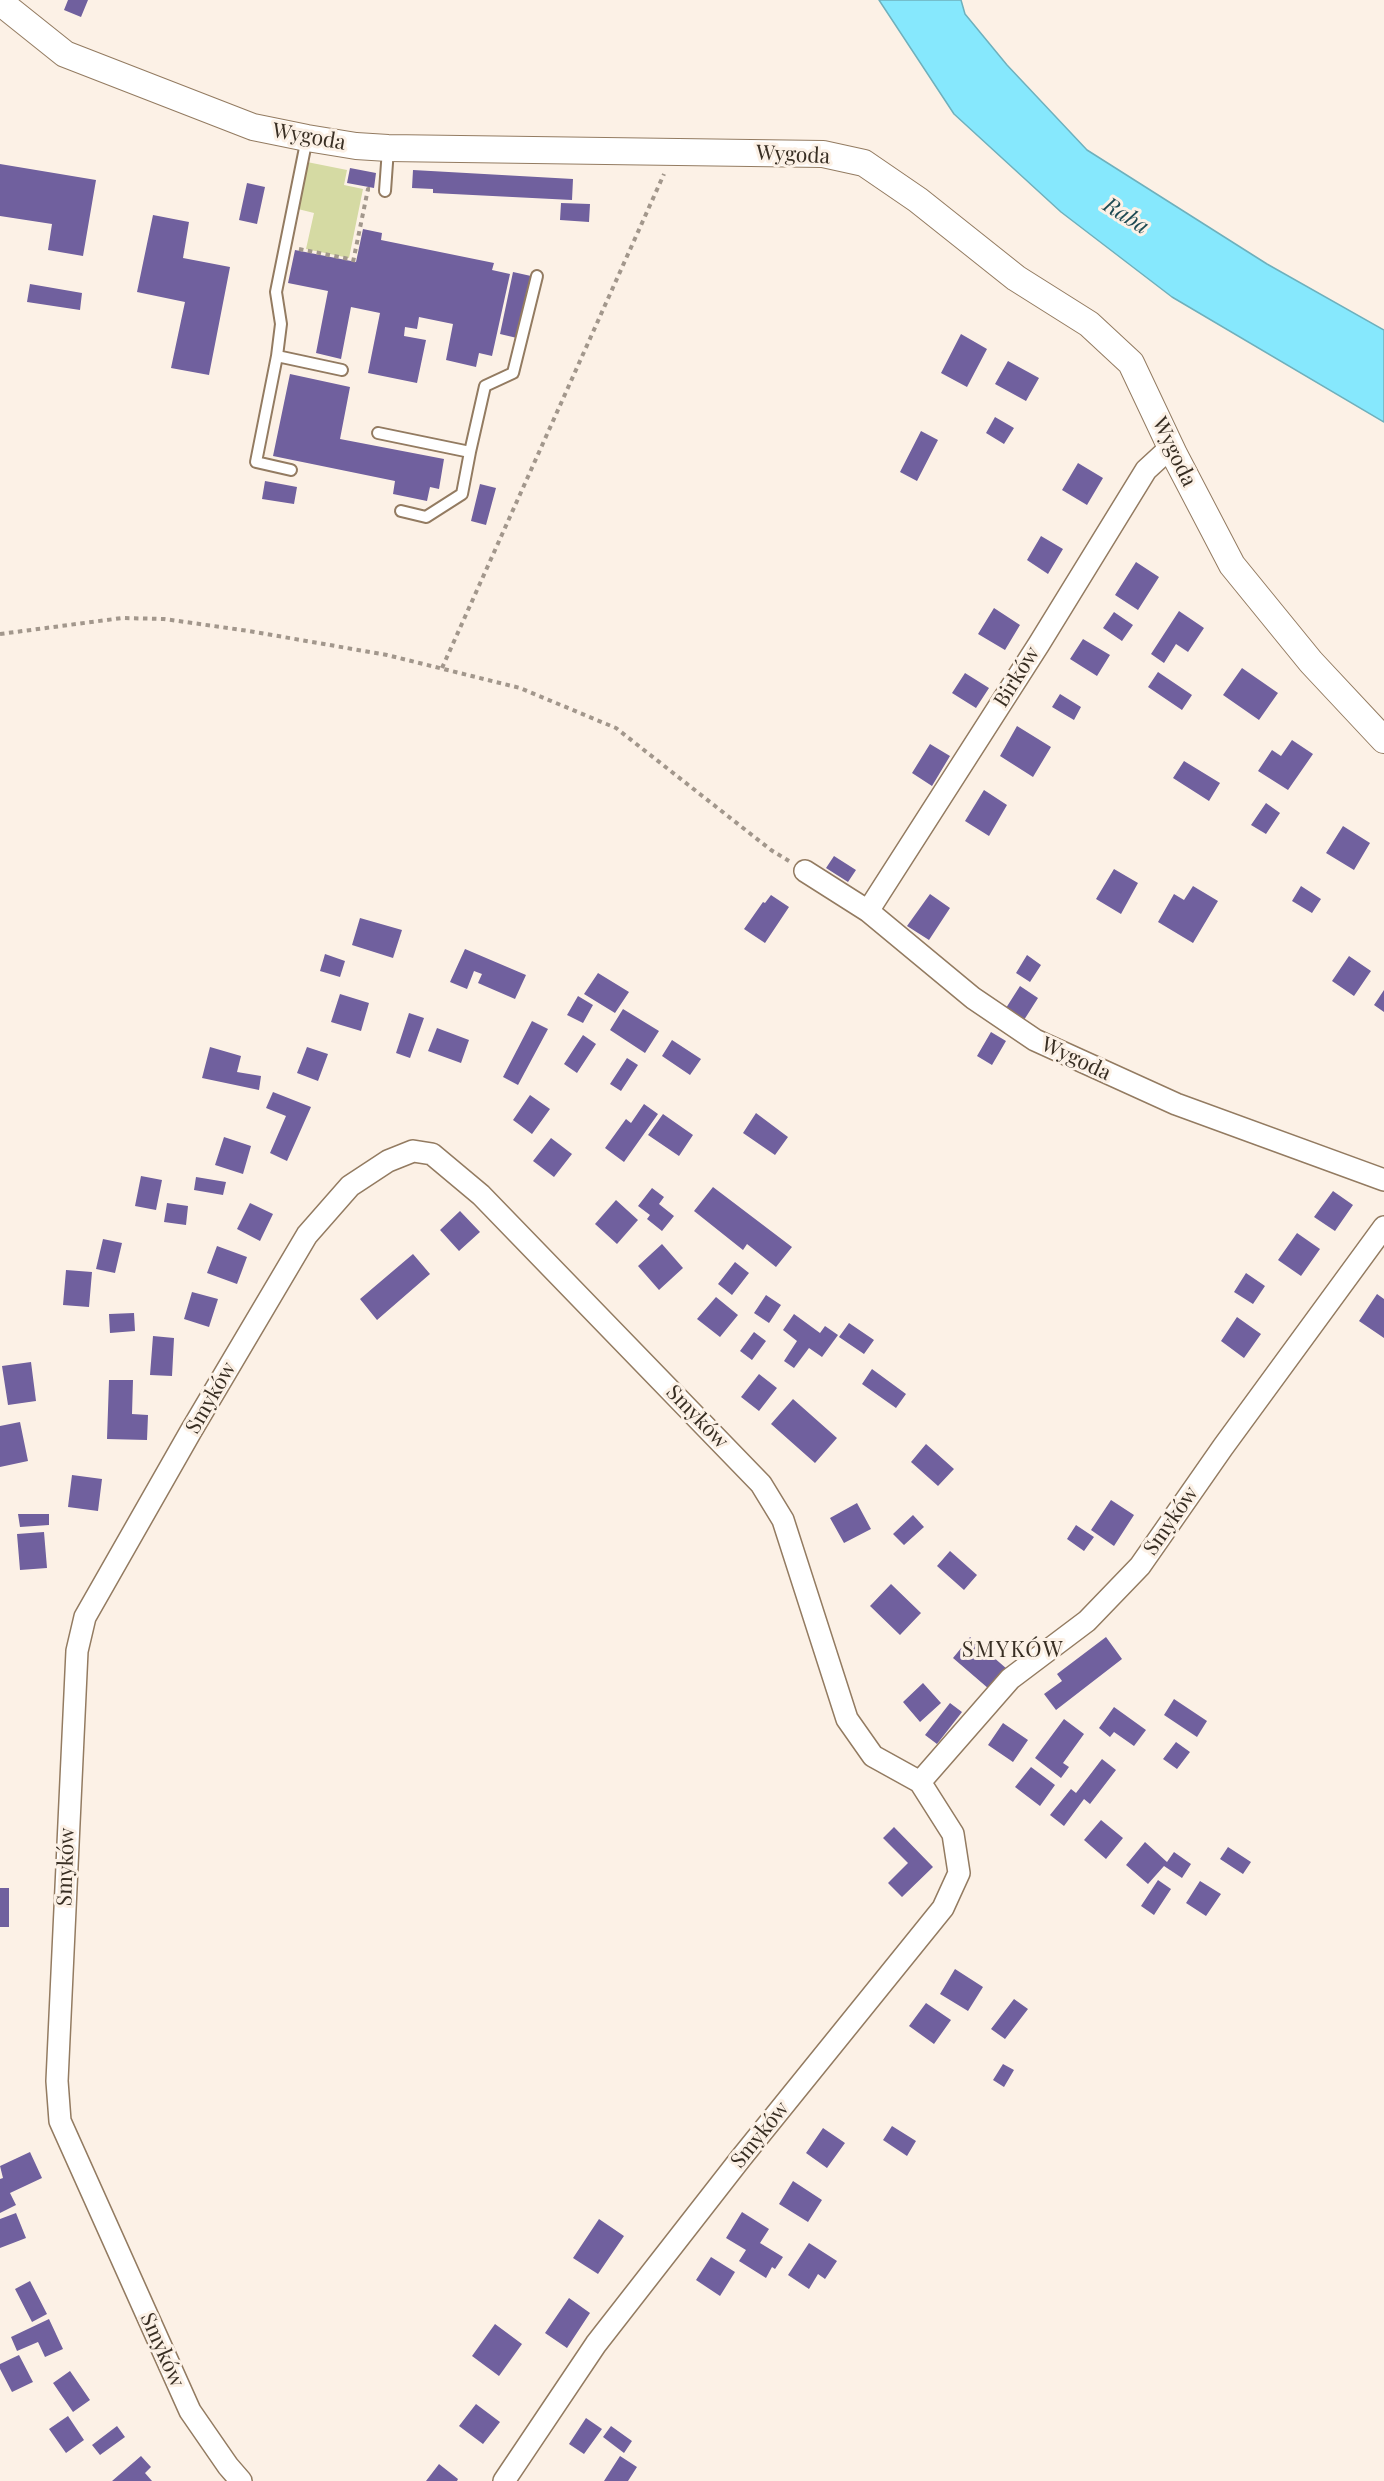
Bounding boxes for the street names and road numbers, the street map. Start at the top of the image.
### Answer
street label: Wygoda [270,118,348,156]
street label: Wygoda [755,140,831,170]
street label: Wygoda [1146,413,1202,491]
street label: Birków [989,642,1045,712]
street label: Wygoda [1037,1032,1115,1086]
street label: Smyków [181,1358,241,1438]
street label: Smyków [661,1380,733,1454]
street label: Smyków [1138,1482,1204,1560]
street label: Smyków [52,1827,80,1907]
street label: Smyków [726,2097,794,2173]
street label: Smyków [135,2309,189,2391]

